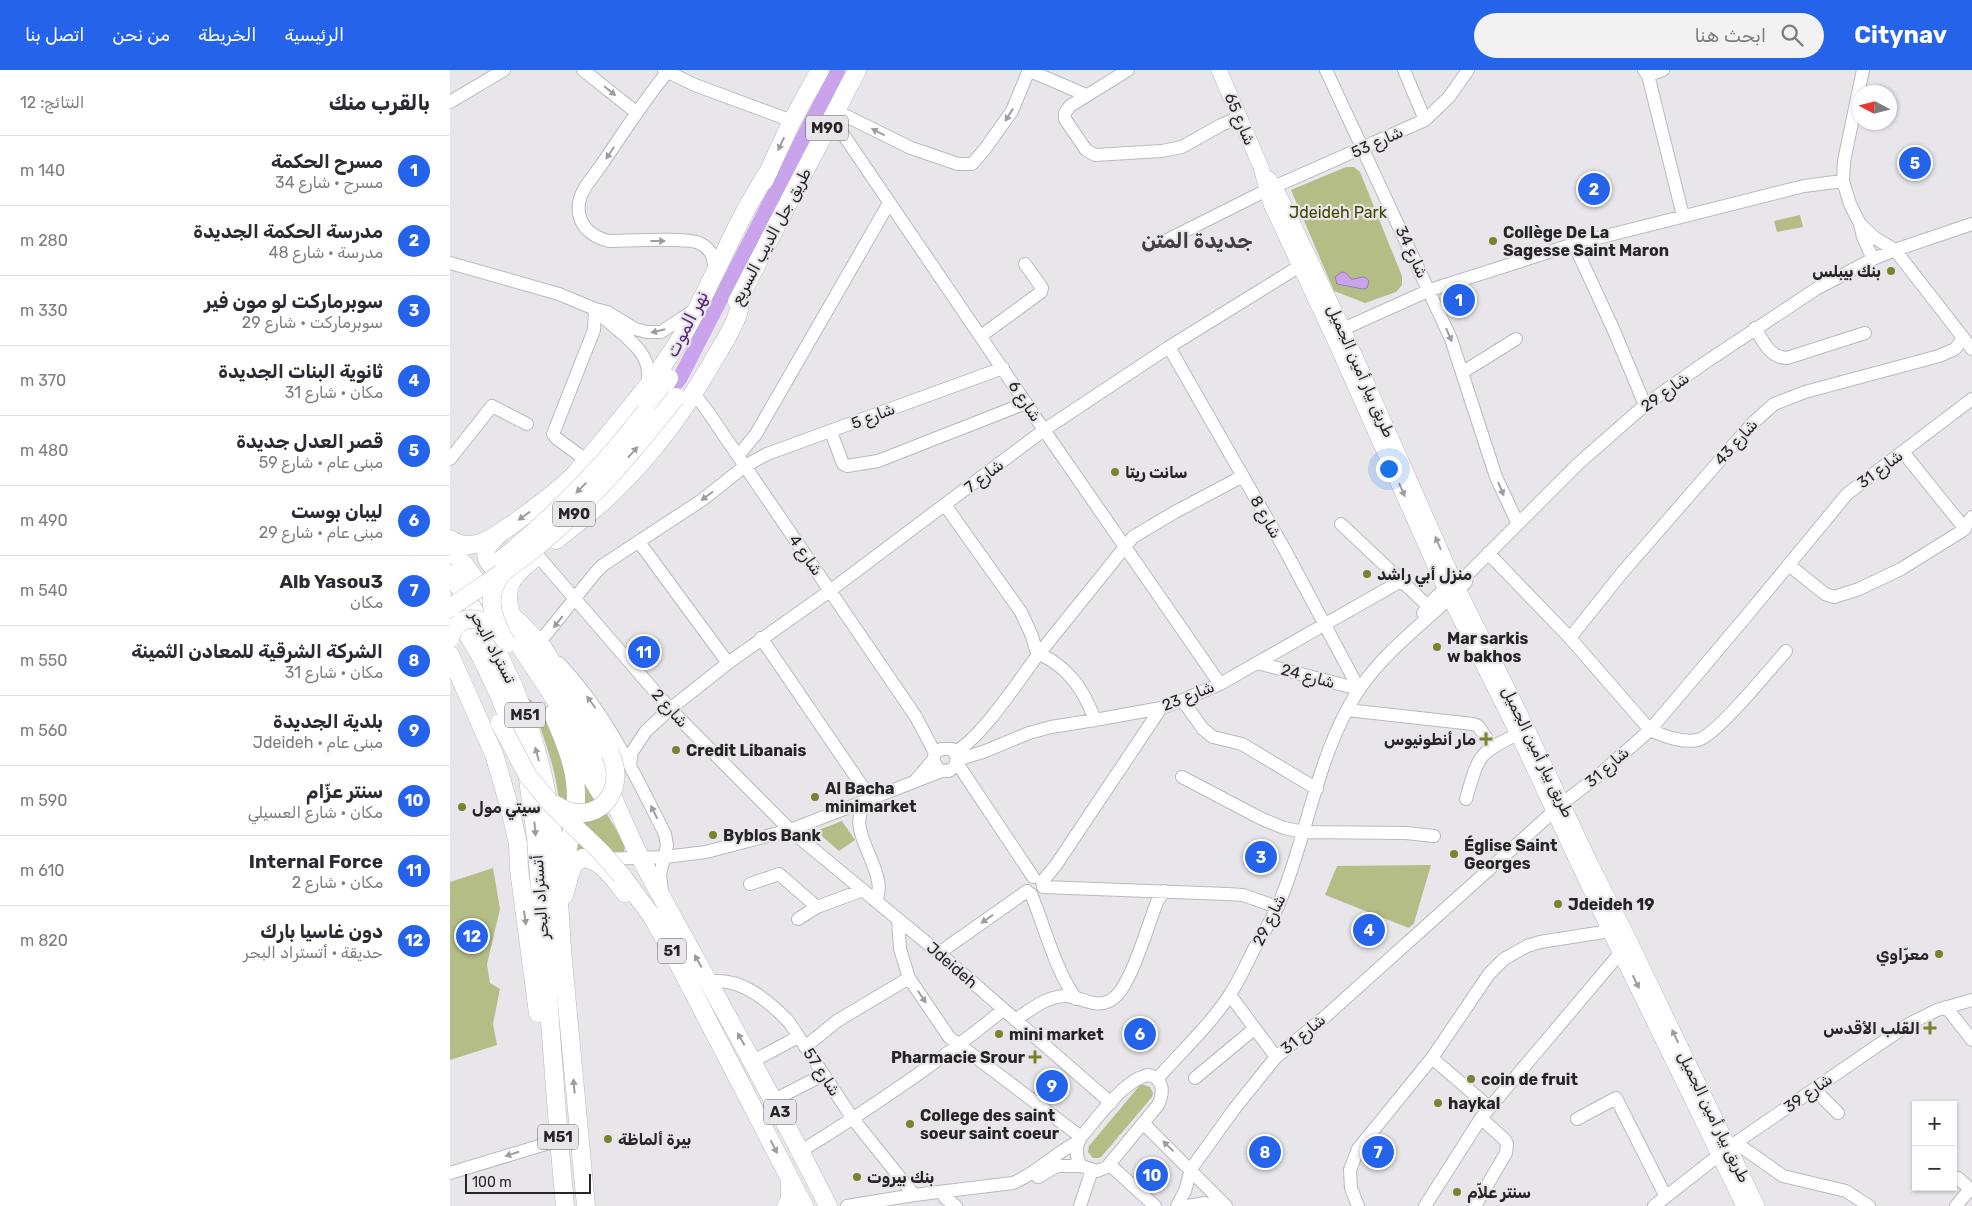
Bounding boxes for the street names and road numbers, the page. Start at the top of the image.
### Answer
street label: شارع 65 [1219,90,1259,149]
road number: M90 [806,116,848,140]
street label: شارع 53 [1348,122,1407,164]
street label: طريق جل الديب السريع [727,165,817,308]
street label: شارع 34 [1390,223,1432,282]
street label: طريق بيار أمين الجميل [1322,302,1399,441]
street label: شارع 29 [1637,368,1694,417]
street label: شارع 6 [1003,377,1046,426]
street label: شارع 5 [848,399,898,435]
street label: شارع 43 [1710,415,1763,470]
street label: شارع 31 [1853,446,1908,494]
street label: شارع 7 [961,455,1009,498]
street label: شارع 8 [1245,492,1286,543]
road number: M90 [553,502,595,526]
street label: شارع 4 [783,531,827,580]
street label: تستراد البحر [465,606,520,687]
street label: شارع 24 [1278,660,1337,694]
street label: شارع 23 [1159,677,1218,717]
street label: طريق بيار أمين الجميل [1497,683,1578,821]
street label: شارع 2 [646,685,692,732]
road number: M51 [505,702,545,728]
street label: شارع 31 [1581,743,1634,793]
street label: أتستراد البحر [528,854,553,941]
street label: شارع 29 [1248,891,1291,950]
road number: 51 [658,938,686,964]
street label: Jdeideh [923,938,981,992]
street label: شارع 31 [1277,1010,1330,1060]
street label: شارع 57 [798,1044,845,1101]
street label: طريق بيار أمين الجميل [1673,1048,1754,1186]
street label: شارع 39 [1780,1069,1837,1118]
road number: A3 [764,1100,796,1124]
road number: M51 [538,1124,578,1150]

